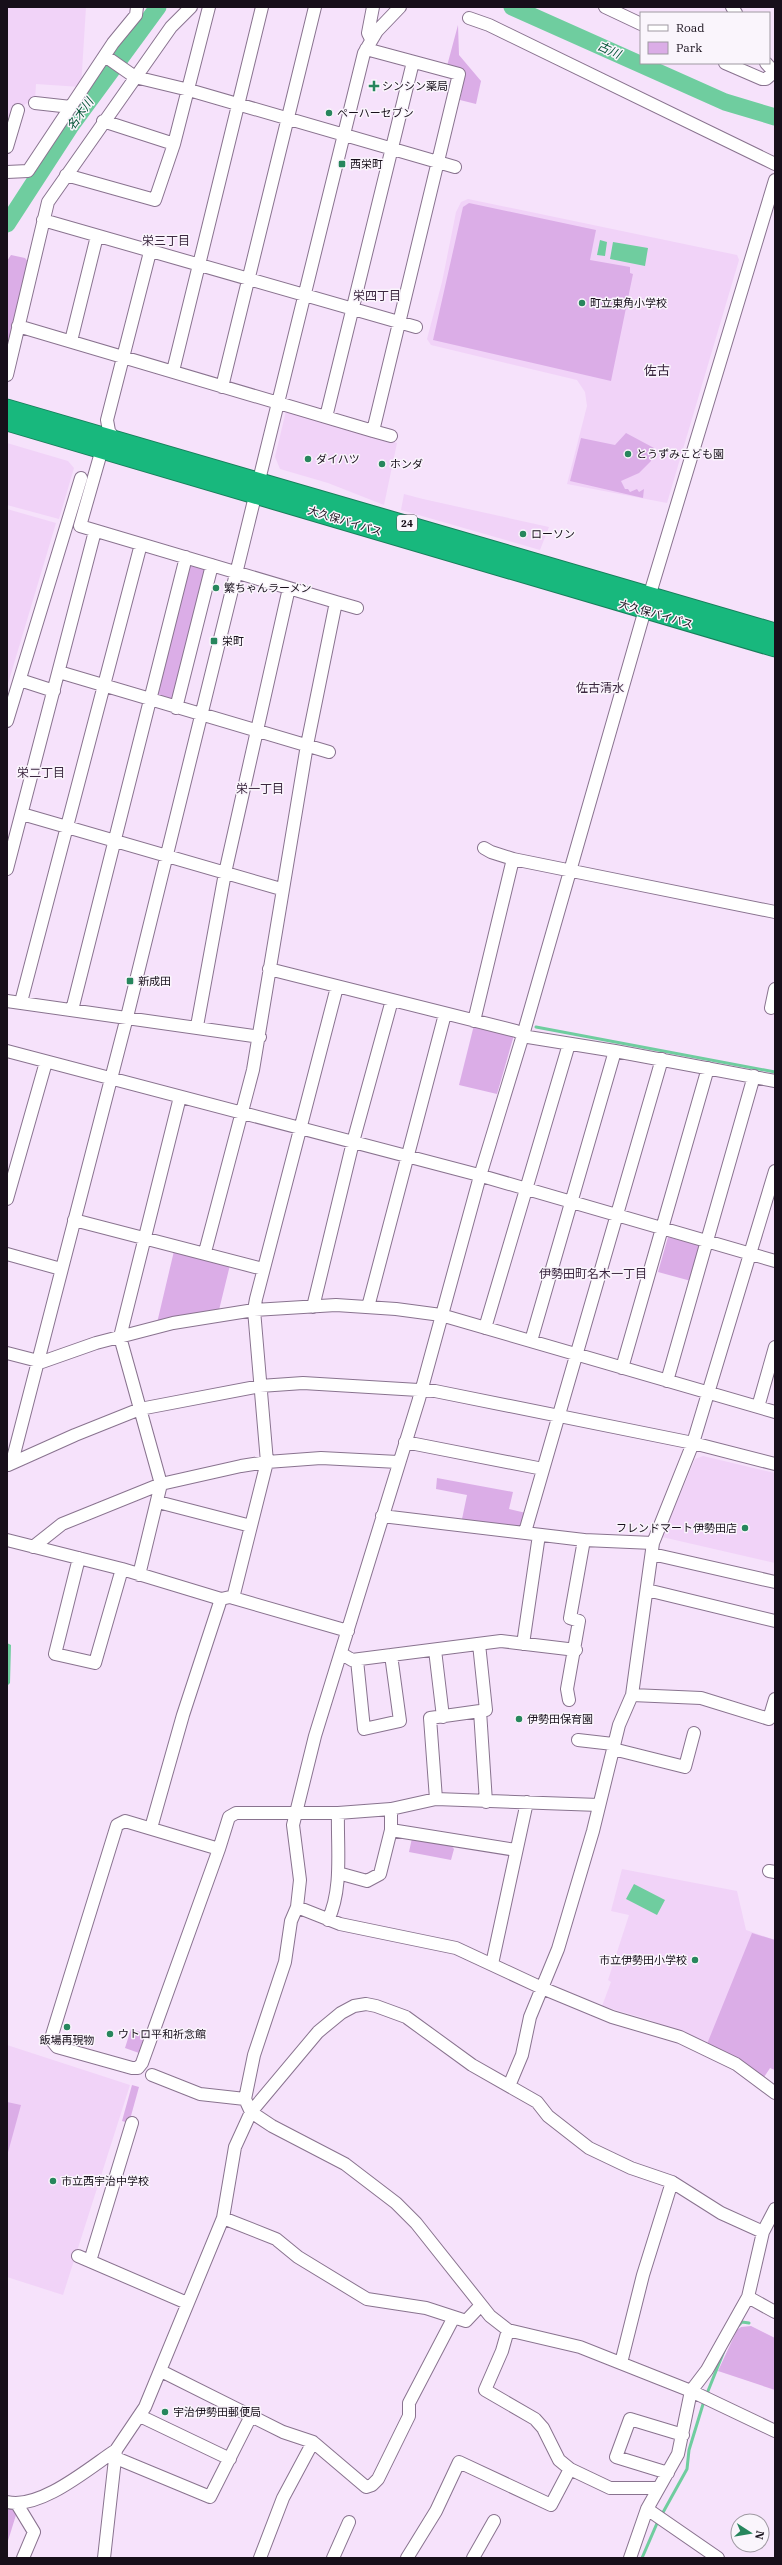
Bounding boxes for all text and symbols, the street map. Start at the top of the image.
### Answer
legend [640,12,770,64]
text: Road [676,20,705,35]
water label: 古川 [595,38,625,62]
text: Park [676,40,702,55]
place label: シンシン薬局 [382,79,448,93]
marker: シンシン薬局 [369,81,379,91]
water label: 名木川 [63,93,97,133]
place label: ペーハーセブン [337,106,414,120]
marker: ペーハーセブン [324,108,334,118]
place label: 西栄町 [350,157,383,171]
marker: 西栄町 [337,159,347,169]
district label: 栄三丁目 [142,233,190,248]
district label: 栄四丁目 [353,288,401,303]
place label: 町立東角小学校 [590,296,667,310]
marker: 町立東角小学校 [577,298,587,308]
district label: 佐古 [644,362,670,379]
place label: とうずみこども園 [636,447,724,461]
marker: とうずみこども園 [623,449,633,459]
place label: ダイハツ [316,452,360,466]
marker: ダイハツ [303,454,313,464]
place label: ホンダ [390,457,423,471]
marker: ホンダ [377,459,387,469]
street label: 大久保バイパス [306,503,384,539]
road number: 24 [397,515,417,531]
place label: ローソン [531,527,575,541]
marker: ローソン [518,529,528,539]
place label: 繁ちゃんラーメン [224,581,312,595]
marker: 繁ちゃんラーメン [211,583,221,593]
street label: 大久保バイパス [617,597,695,631]
place label: 栄町 [222,634,244,648]
marker: 栄町 [209,636,219,646]
district label: 佐古清水 [576,680,624,695]
district label: 栄二丁目 [17,765,65,780]
district label: 栄一丁目 [236,781,284,796]
place label: 新成田 [138,974,171,988]
marker: 新成田 [125,976,135,986]
district label: 伊勢田町名木一丁目 [539,1266,647,1281]
place label: フレンドマート伊勢田店 [616,1521,737,1535]
marker: フレンドマート伊勢田店 [740,1523,750,1533]
place label: 伊勢田保育園 [527,1712,593,1726]
marker: 伊勢田保育園 [514,1714,524,1724]
place label: 市立伊勢田小学校 [599,1953,687,1967]
marker: 市立伊勢田小学校 [690,1955,700,1965]
marker: 飯場再現物 [62,2022,72,2032]
place label: ウトロ平和祈念館 [118,2027,206,2041]
marker: ウトロ平和祈念館 [105,2029,115,2039]
place label: 飯場再現物 [40,2033,95,2047]
place label: 市立西宇治中学校 [61,2174,149,2188]
marker: 市立西宇治中学校 [48,2176,58,2186]
place label: 宇治伊勢田郵便局 [173,2405,261,2419]
marker: 宇治伊勢田郵便局 [160,2407,170,2417]
north arrow [730,2513,770,2553]
text: N [752,2529,768,2541]

